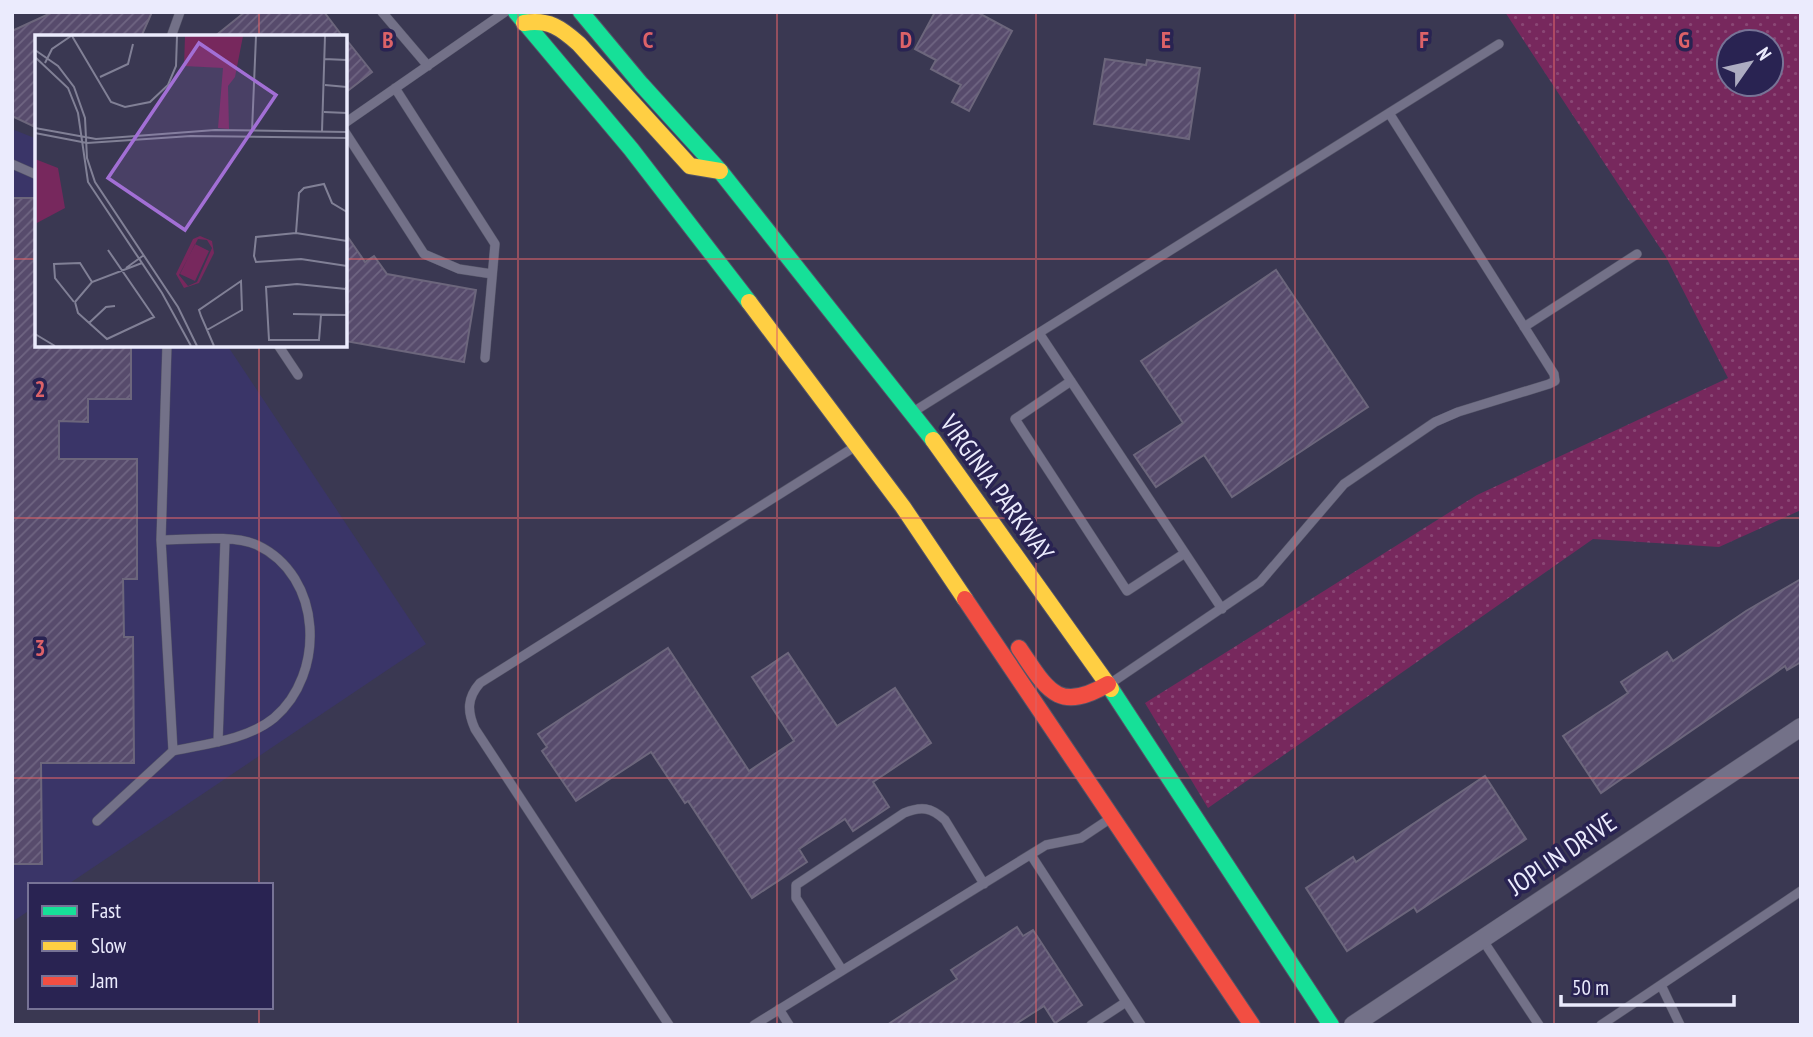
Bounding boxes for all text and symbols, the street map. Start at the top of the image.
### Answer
text: B [382,25,394,54]
text: C [643,25,654,54]
text: D [900,25,912,54]
text: E [1161,25,1171,54]
text: F [1419,25,1429,54]
text: G [1678,25,1690,54]
north arrow [1715,28,1785,98]
inset map [35,35,346,346]
text: N [1751,43,1777,64]
text: 2 [35,374,46,403]
street label: VIRGINIA PARKWAY [933,407,1062,567]
text: 3 [35,633,46,662]
street label: JOPLIN DRIVE [1500,805,1622,902]
legend [28,883,273,1009]
text: Fast [91,897,121,924]
text: Slow [91,932,127,959]
scale bar [1561,964,1734,1008]
text: Jam [90,967,118,994]
text: 50 m [1572,974,1609,1001]

